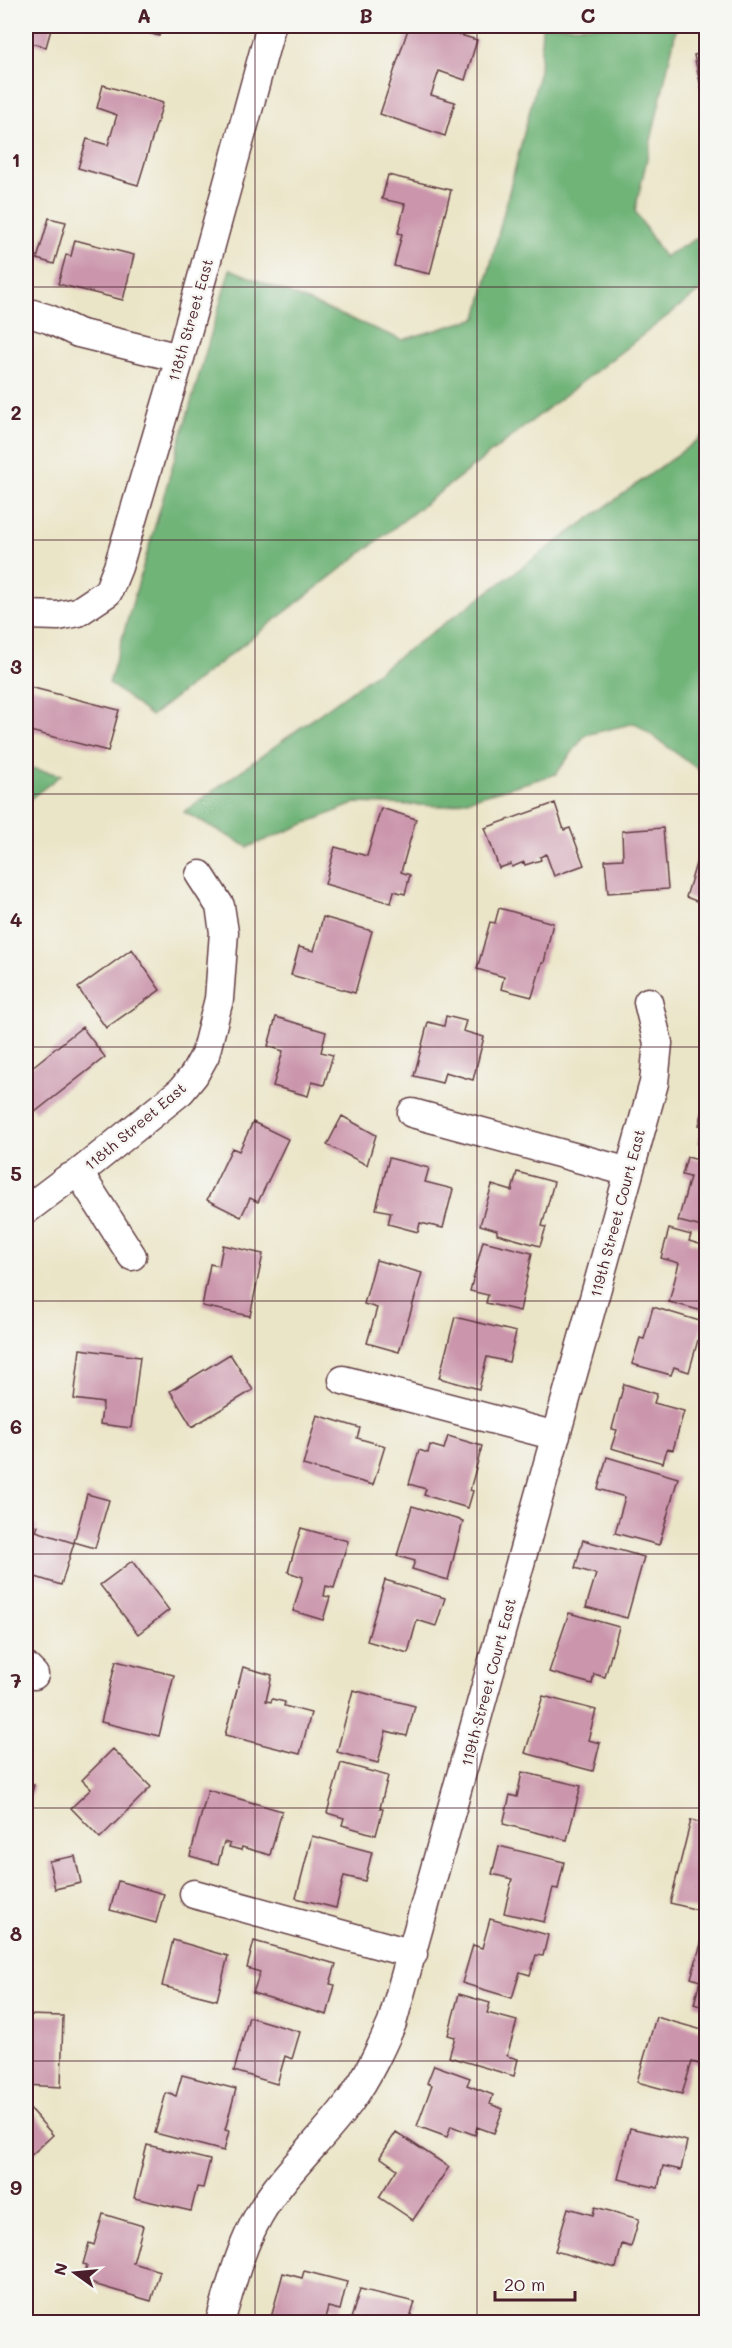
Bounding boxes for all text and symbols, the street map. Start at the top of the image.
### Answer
text: A [137,2,151,28]
text: B [359,2,373,28]
text: C [581,2,596,28]
text: 1 [12,146,20,172]
street label: 118th Street East [163,256,217,384]
text: 2 [10,399,22,425]
text: 3 [10,653,22,679]
text: 4 [10,906,23,932]
street label: 118th Street East [80,1078,190,1174]
street label: 119th Street Court East [585,1127,649,1299]
text: 5 [10,1160,22,1186]
text: 6 [10,1413,22,1439]
street label: 119th Street Court East [456,1596,520,1768]
text: 7 [10,1667,22,1693]
text: 8 [10,1920,22,1946]
text: 9 [10,2174,22,2200]
north arrow [45,2243,105,2303]
text: N [48,2260,72,2278]
scale bar [495,2264,574,2302]
text: 20 m [504,2272,545,2296]

